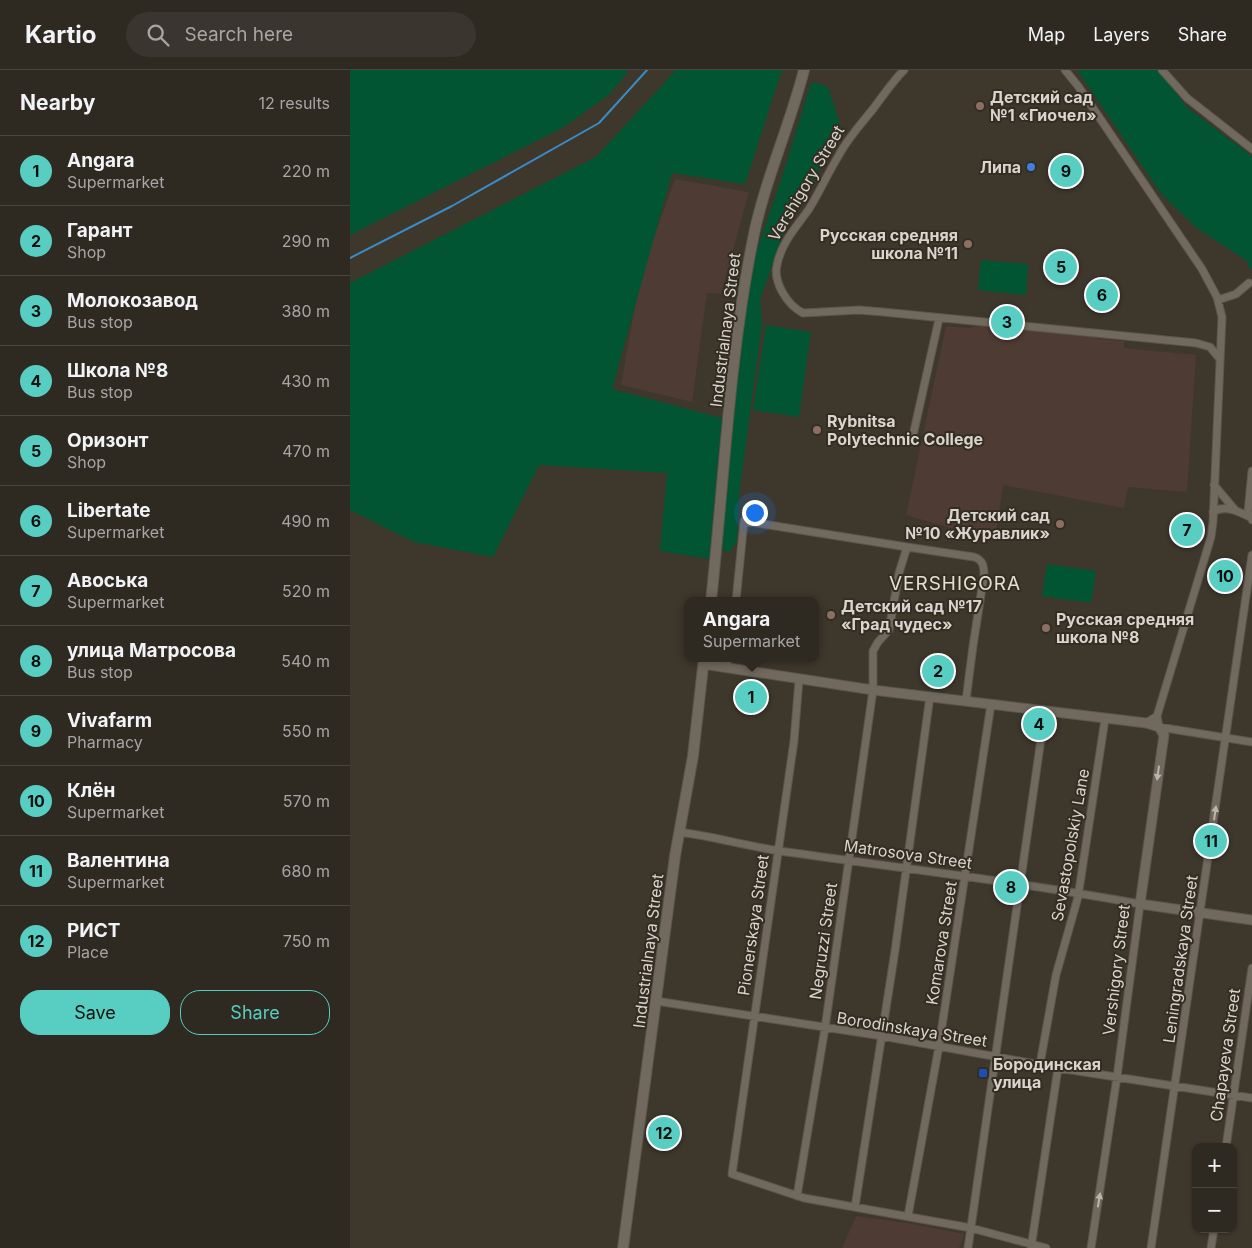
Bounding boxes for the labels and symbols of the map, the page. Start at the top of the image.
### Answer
place label: Детский сад №1 «Гиочел» [990,87,1097,125]
marker: Детский сад №1 «Гиочел» [974,100,986,112]
street label: Vershigory Street [764,121,848,245]
pin: 9 [1050,152,1082,190]
place label: Липа [980,157,1021,177]
marker: Липа [1025,161,1037,173]
place label: Русская средняя школа №11 [820,225,958,263]
marker: Русская средняя школа №11 [962,238,974,250]
pin: 5 [1045,248,1077,286]
street label: Industrialnaya Street [706,252,744,408]
pin: 6 [1086,276,1118,314]
pin: 3 [991,303,1023,341]
place label: Rybnitsa Polytechnic College [827,411,983,449]
marker: Rybnitsa Polytechnic College [811,424,823,436]
your location [742,500,768,526]
place label: Детский сад №10 «Журавлик» [905,505,1050,543]
pin: 7 [1171,511,1203,549]
marker: Детский сад №10 «Журавлик» [1054,518,1066,530]
pin: 10 [1209,557,1241,595]
district label: VERSHIGORA [889,572,1021,595]
place label: Детский сад №17 «Град чудес» [841,596,982,634]
marker: Детский сад №17 «Град чудес» [825,609,837,621]
place label: Русская средняя школа №8 [1056,609,1194,647]
marker: Русская средняя школа №8 [1040,622,1052,634]
pin: 2 [922,652,954,690]
pin: 1 [735,678,767,716]
pin: 4 [1023,705,1055,743]
one-way arrow [1153,766,1161,782]
street label: Sevastopolskiy Lane [1047,767,1093,923]
one-way arrow [1211,805,1219,821]
pin: 11 [1195,822,1227,860]
street label: Matrosova Street [843,835,973,873]
street label: Pionerskaya Street [733,853,773,997]
pin: 8 [995,868,1027,906]
street label: Industrialnaya Street [629,873,667,1029]
street label: Leningradskaya Street [1158,874,1202,1044]
street label: Komarova Street [921,880,961,1006]
street label: Negruzzi Street [805,881,841,1001]
street label: Vershigory Street [1098,903,1134,1037]
street label: Chapayeva Street [1206,987,1244,1123]
street label: Borodinskaya Street [835,1007,989,1051]
place label: Бородинская улица [993,1054,1101,1092]
marker: Бородинская улица [977,1067,989,1079]
pin: 12 [648,1114,680,1152]
one-way arrow [1095,1191,1103,1207]

